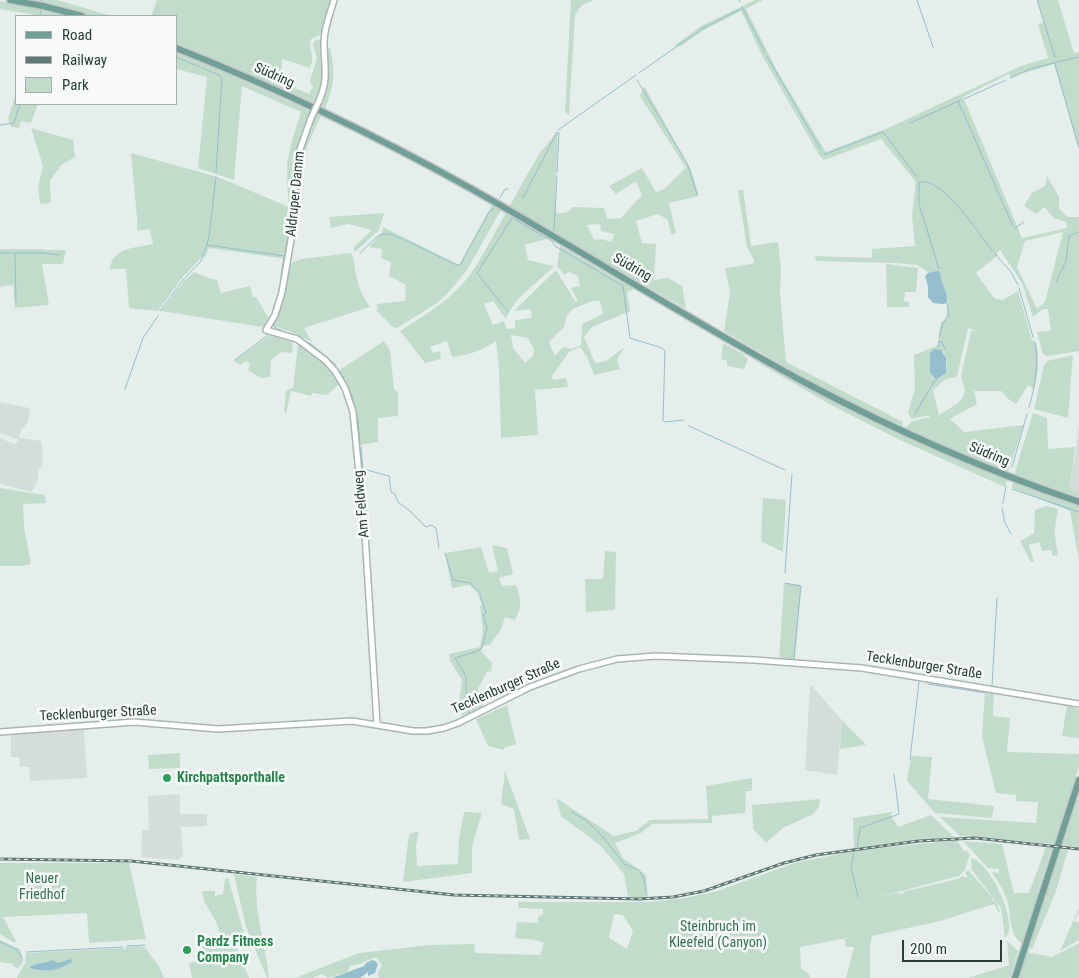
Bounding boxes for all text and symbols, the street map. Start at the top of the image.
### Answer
legend [15,15,178,105]
text: Road [62,26,92,44]
text: Railway [62,51,107,69]
street label: Südring [251,60,297,92]
text: Park [62,76,89,94]
street label: Aldruper Damm [283,150,309,238]
street label: Südring [610,250,654,286]
street label: Südring [966,439,1012,471]
street label: Am Feldweg [351,470,373,538]
street label: Tecklenburger Straße [865,649,983,683]
street label: Tecklenburger Straße [449,655,563,719]
street label: Tecklenburger Straße [39,703,157,725]
place label: Kirchpattsporthalle [177,770,285,786]
marker: Kirchpattsporthalle [161,772,173,784]
park label: Neuer Friedhof [19,871,65,904]
park label: Steinbruch im Kleefeld (Canyon) [669,919,767,952]
scale bar [904,930,1004,962]
place label: Pardz Fitness Company [197,934,273,966]
text: 200 m [910,940,947,958]
marker: Pardz Fitness Company [181,944,193,956]

